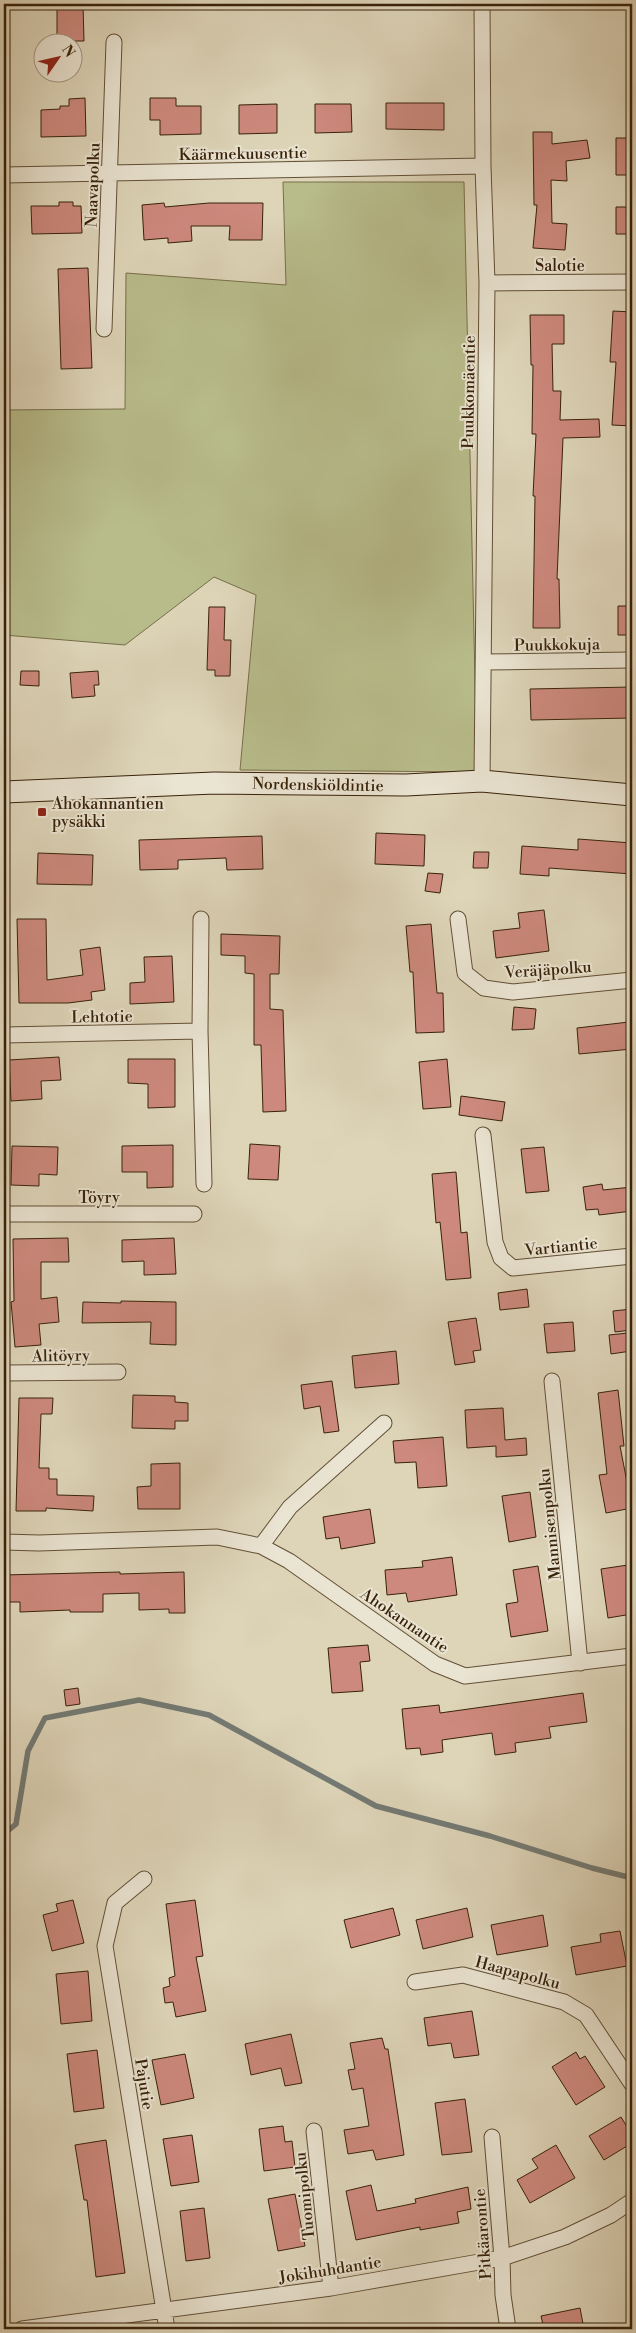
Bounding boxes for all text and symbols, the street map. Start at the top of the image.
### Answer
north arrow [32,32,82,82]
text: N [57,42,79,61]
street label: Naavapolku [82,142,104,228]
street label: Käärmekuusentie [179,143,307,165]
street label: Salotie [535,256,585,276]
street label: Puukkomäentie [458,335,480,449]
street label: Puukkokuja [514,634,601,656]
street label: Nordenskiöldintie [252,774,384,796]
place label: Ahokannantien pysäkki [51,794,164,832]
marker: Ahokannantien pysäkki [36,806,48,818]
street label: Veräjäpolku [503,957,592,983]
street label: Lehtotie [71,1006,133,1028]
street label: Töyry [78,1188,120,1208]
street label: Vartiantie [523,1233,599,1261]
street label: Alitöyry [31,1345,90,1367]
street label: Mannisenpolku [534,1467,566,1581]
street label: Ahokannantie [356,1583,452,1658]
street label: Haapapolku [473,1952,562,1994]
street label: Pajutie [130,2057,158,2111]
street label: Tuomipolku [290,2151,320,2241]
street label: Pitkäarontie [470,2188,496,2280]
street label: Jokihuhdantie [277,2252,383,2288]

